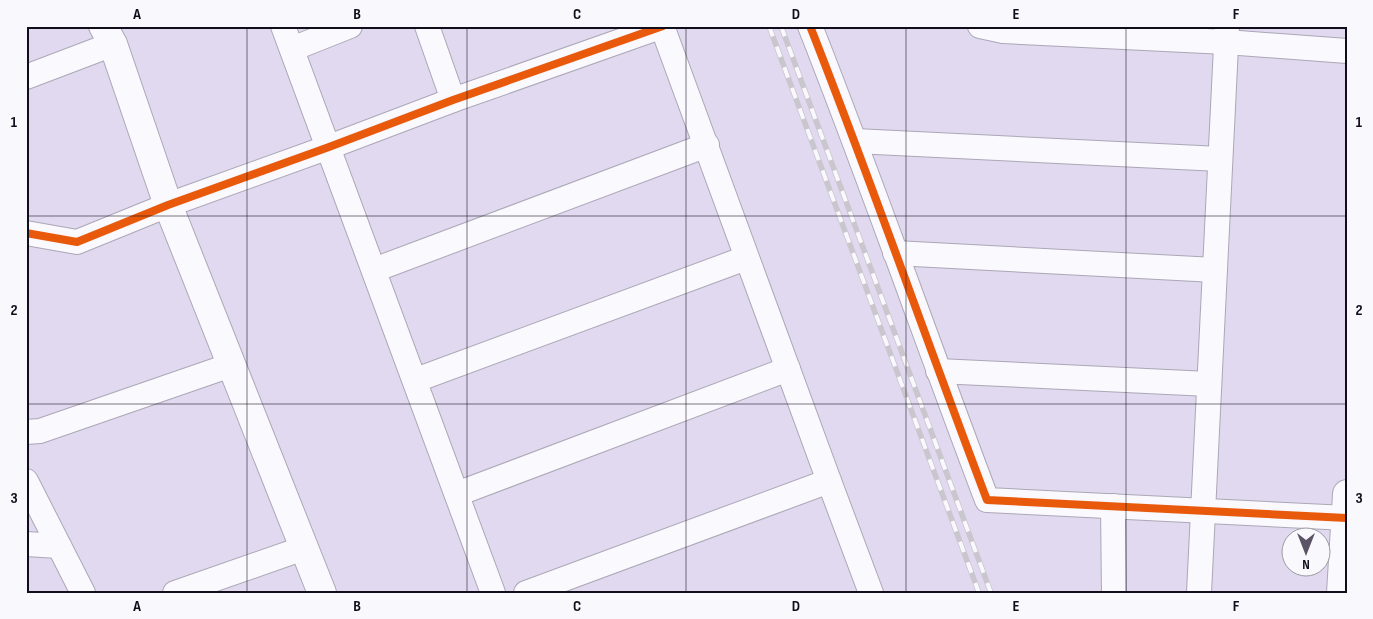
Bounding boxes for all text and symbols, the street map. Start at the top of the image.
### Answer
text: A [132,5,141,24]
text: B [353,5,361,24]
text: C [573,5,581,24]
text: D [792,5,800,24]
text: E [1013,5,1020,24]
text: F [1233,5,1240,24]
text: 1 [11,113,18,132]
text: 1 [1356,113,1363,132]
text: 2 [10,301,18,320]
text: 2 [1355,301,1363,320]
text: 3 [10,489,18,508]
text: 3 [1355,489,1363,508]
north arrow [1280,526,1330,576]
text: N [1302,556,1310,573]
text: A [132,597,141,616]
text: B [353,597,361,616]
text: C [573,597,581,616]
text: D [792,597,800,616]
text: E [1013,597,1020,616]
text: F [1233,597,1240,616]

